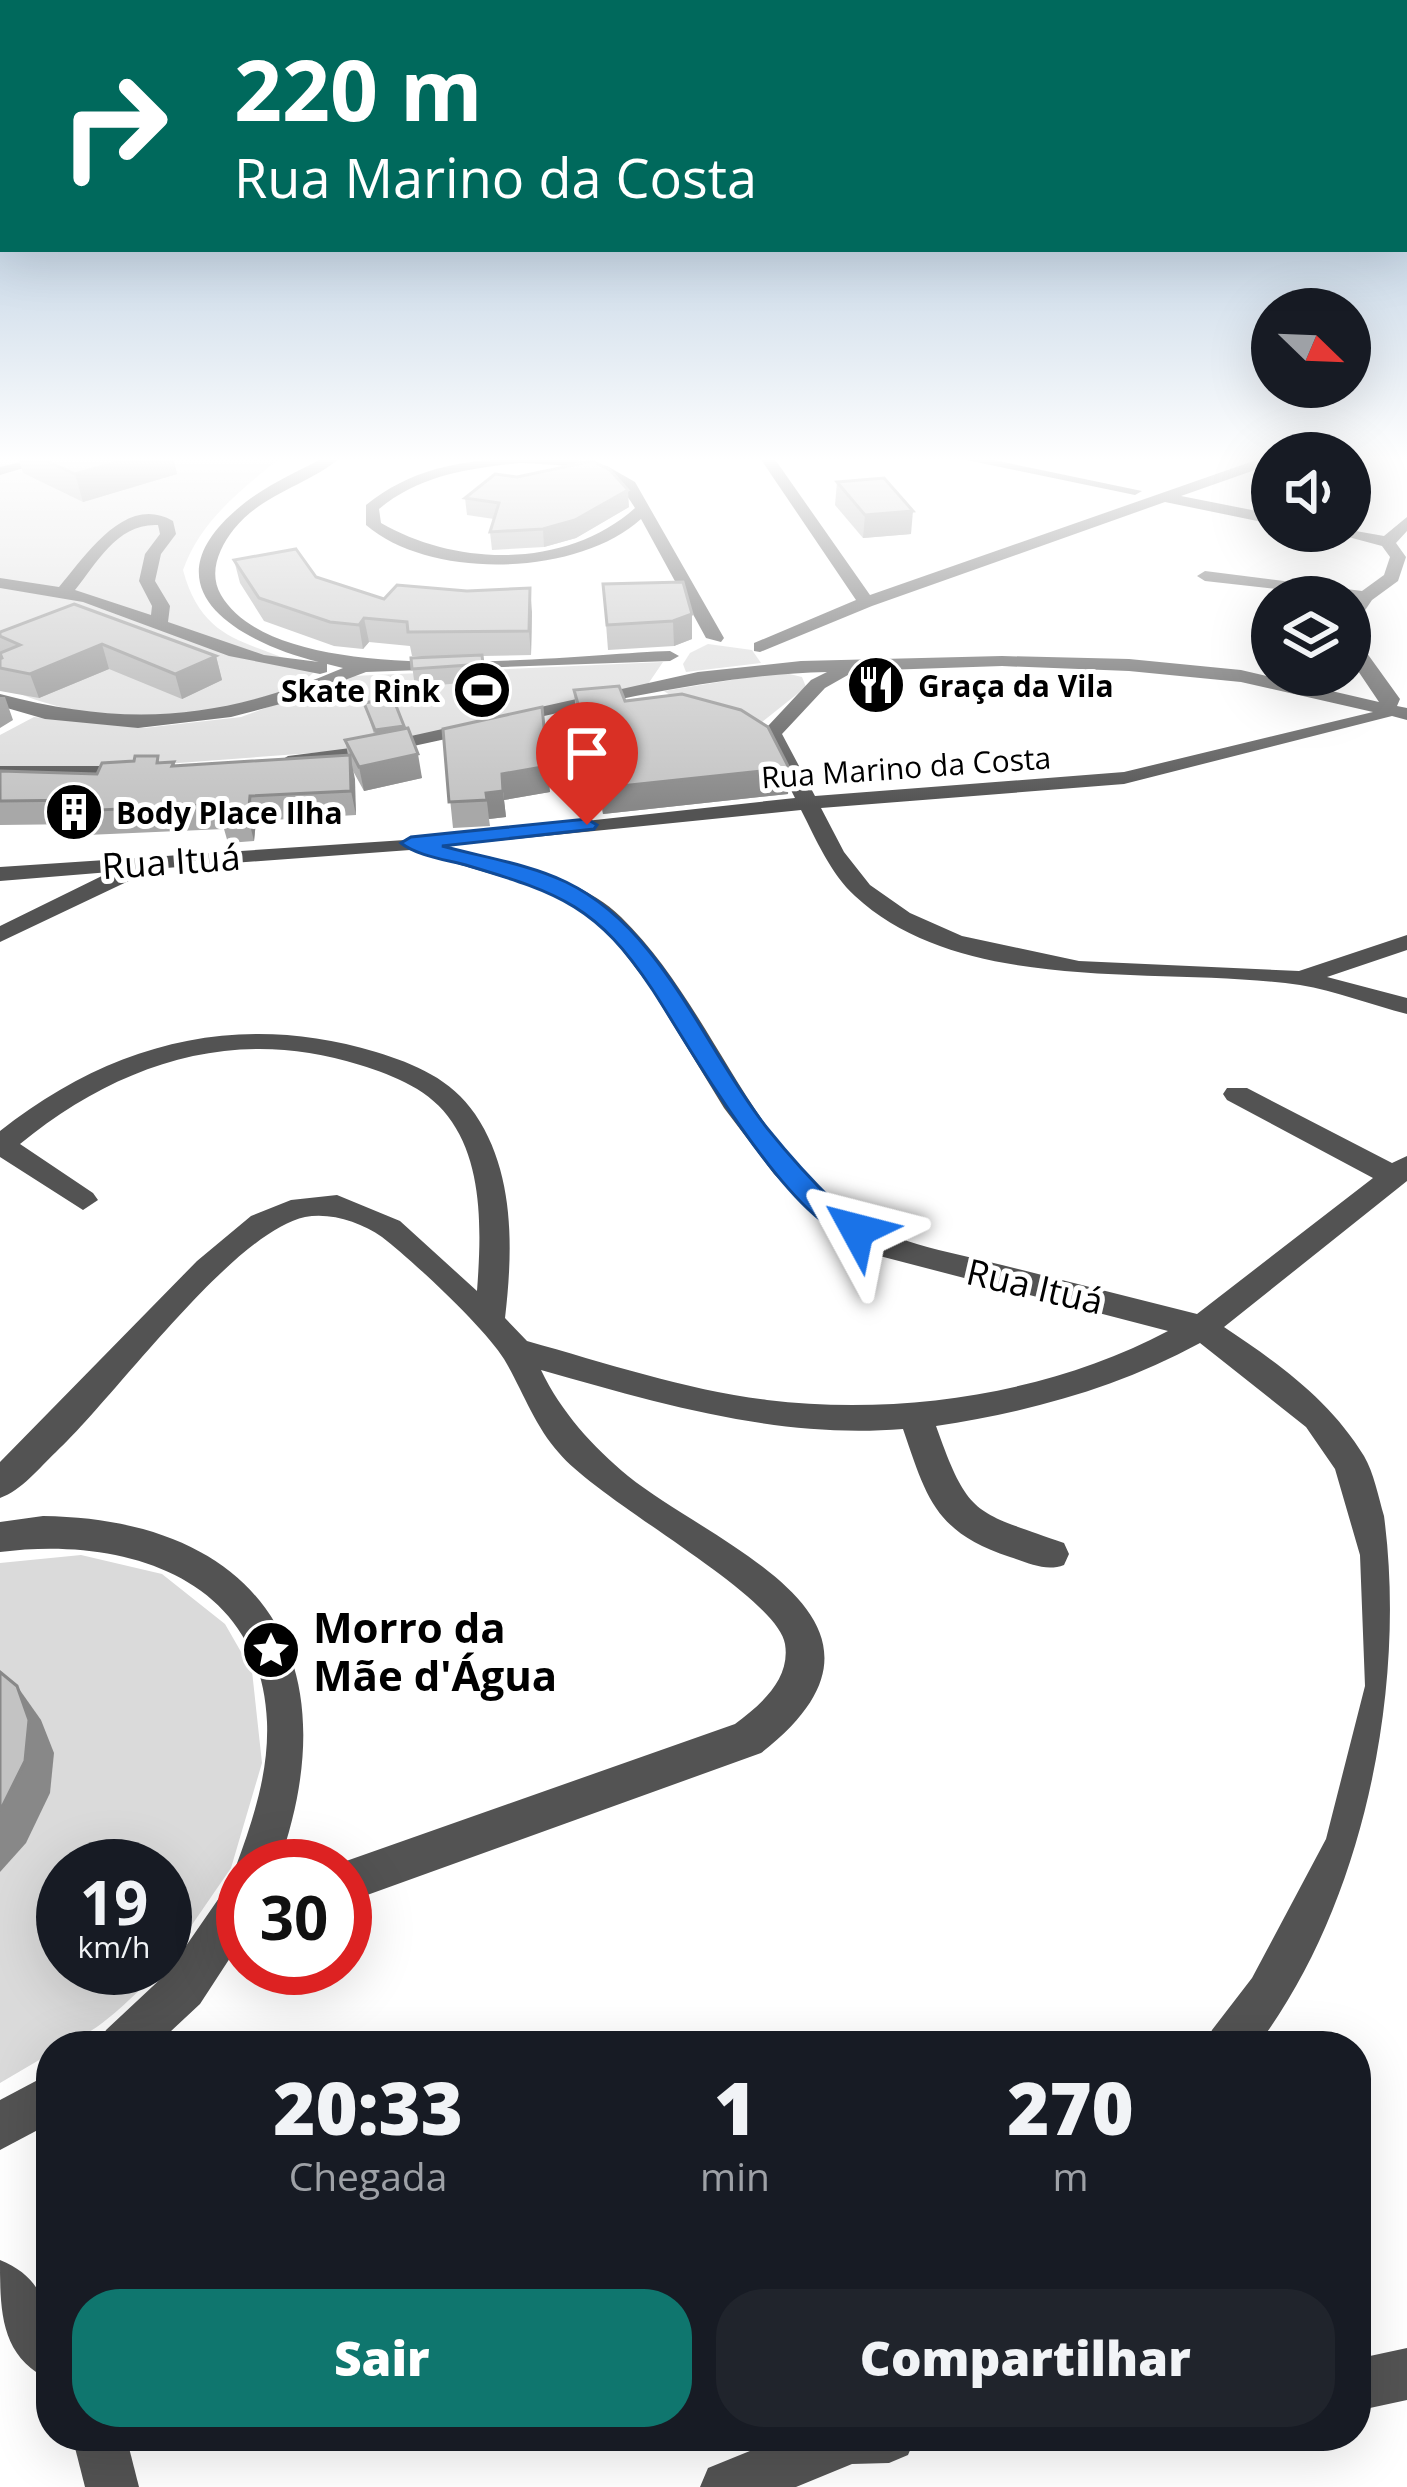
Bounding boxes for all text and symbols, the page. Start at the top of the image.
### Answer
text: 220 m [234,31,482,146]
icon: right [36,48,192,204]
text: Rua Marino da Costa [234,140,757,214]
north arrow [1251,288,1371,408]
map controls [1251,288,1371,696]
button: sound [1251,432,1371,552]
button: layers [1251,576,1371,696]
restaurant icon: Graça da Vila [845,654,907,716]
sports icon: Skate Rink [451,659,513,721]
place label: Graça da Vila [918,665,1114,706]
place label: Skate Rink [281,670,440,711]
pin [536,702,638,825]
icon: arrive [554,720,620,786]
street label: Rua Marino da Costa [760,736,1052,798]
building icon: Body Place Ilha [43,781,105,843]
place label: Body Place Ilha [116,792,343,833]
street label: Rua Ituá [100,832,242,890]
position arrow [794,1167,920,1293]
street label: Rua Ituá [962,1247,1108,1325]
place label: Morro da Mãe d'Água [313,1598,557,1703]
place icon: Morro da Mãe d'Água [240,1619,302,1681]
speed limit sign: 30 [216,1839,372,1995]
text: 19 [80,1861,148,1943]
text: km/h [78,1926,150,1967]
text: 20:33 [273,2058,463,2156]
text: 1 [714,2058,756,2156]
text: 270 [1007,2058,1134,2156]
text: Chegada [289,2149,447,2202]
text: min [700,2149,770,2202]
text: m [1052,2149,1089,2202]
button: Sair [72,2289,692,2427]
button: Compartilhar [716,2289,1335,2427]

